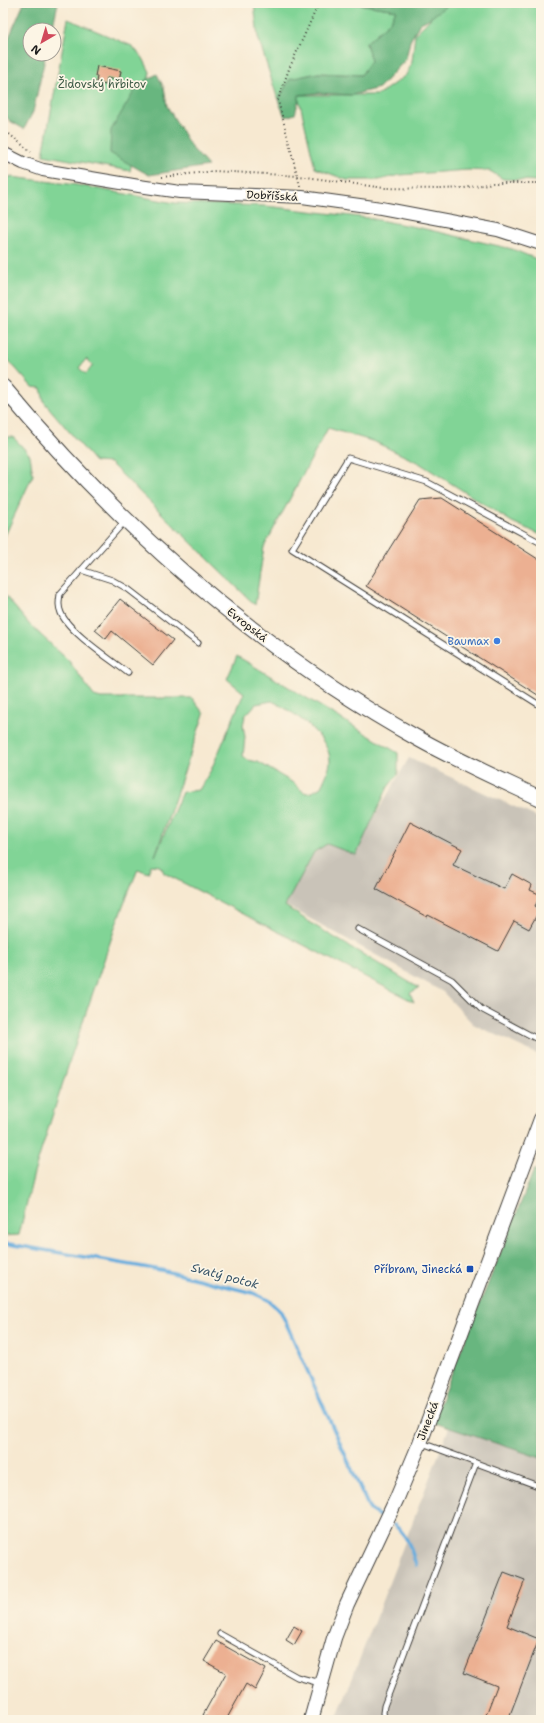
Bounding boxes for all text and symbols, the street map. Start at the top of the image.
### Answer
north arrow [22,22,62,62]
text: N [28,41,44,58]
park label: Židovský hřbitov [58,76,146,92]
street label: Dobříšská [246,187,298,205]
street label: Evropská [224,604,271,646]
place label: Baumax [448,634,489,649]
marker: Baumax [492,636,502,646]
water label: Svatý potok [190,1259,261,1293]
place label: Příbram, Jinecká [374,1262,462,1277]
marker: Příbram, Jinecká [465,1264,475,1274]
street label: Jinecká [414,1399,442,1443]

